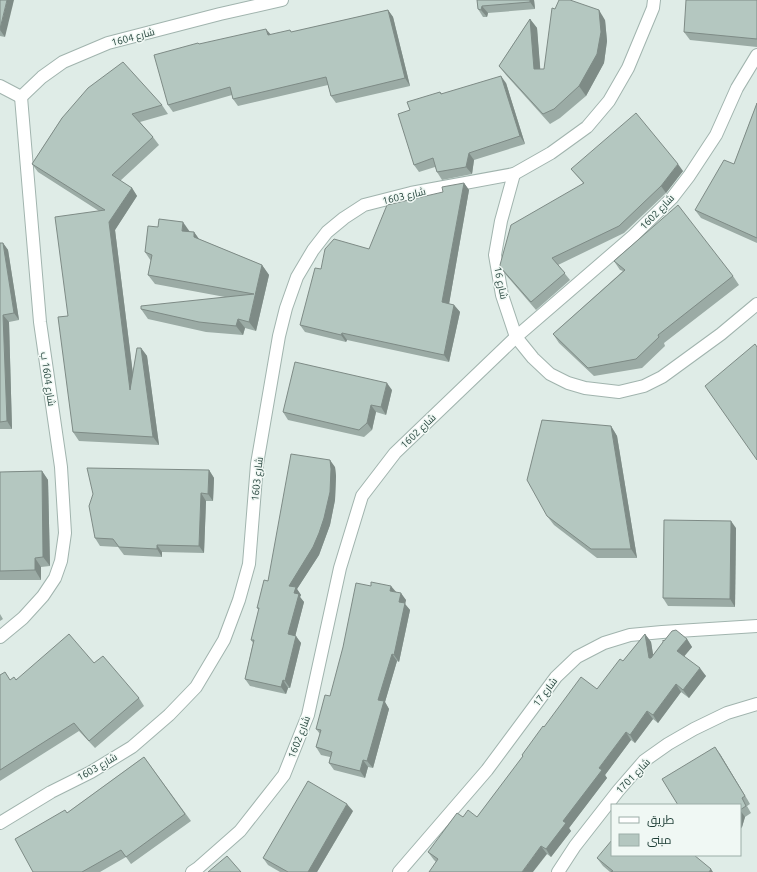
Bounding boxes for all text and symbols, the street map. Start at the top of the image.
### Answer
street label: شارع 1604 [110,26,156,49]
street label: شارع 1603 [381,186,427,207]
street label: شارع 1602 [638,192,677,232]
street label: شارع 16 [491,266,510,300]
street label: شارع 1604 ب [38,351,57,407]
street label: شارع 1602 [398,412,438,451]
street label: شارع 1603 [249,456,266,502]
street label: شارع 17 [531,676,560,709]
street label: شارع 1602 [286,714,313,760]
street label: شارع 1603 [75,751,119,784]
street label: شارع 1701 [614,756,653,796]
legend [611,804,741,856]
text: طريق [647,813,675,827]
text: مبنى [647,833,672,847]

